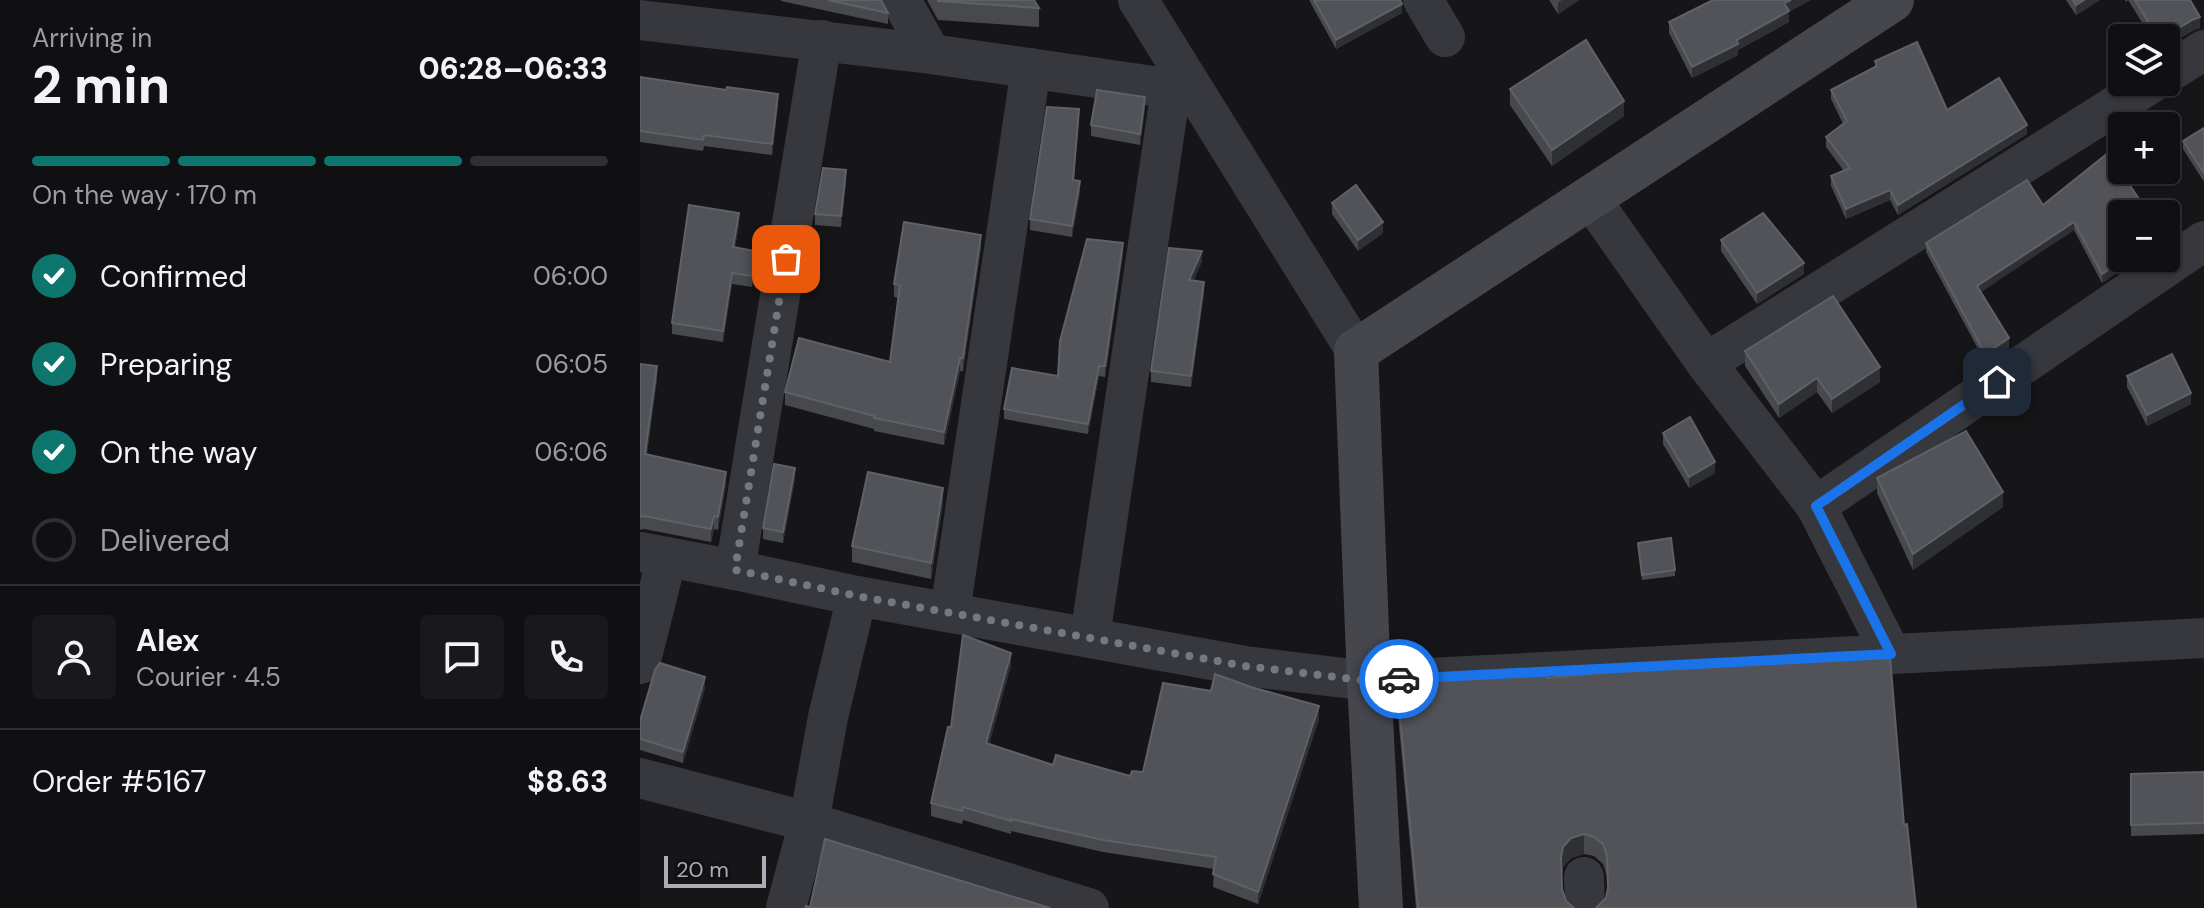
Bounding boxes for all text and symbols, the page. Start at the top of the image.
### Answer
text: Arriving in [32,21,152,55]
map controls [2108,24,2180,272]
button: layers [2108,24,2180,96]
text: 06:28–06:33 [419,49,608,88]
text: 2 min [32,51,170,119]
button: + [2108,112,2180,184]
text: On the way · 170 m [32,178,257,212]
button: − [2108,200,2180,272]
pin [752,225,820,293]
icon: bag [764,237,808,281]
icon: check [32,254,76,298]
text: Confirmed [100,257,247,296]
text: 06:00 [533,259,608,293]
icon: check [32,342,76,386]
text: Preparing [100,345,232,384]
text: 06:05 [535,347,608,381]
pin [1963,348,2031,416]
icon: home [1975,360,2019,404]
icon: check [32,430,76,474]
text: On the way [100,433,257,472]
text: 06:06 [535,435,608,469]
text: Delivered [100,521,230,560]
button: person [32,615,116,699]
button: chat [420,615,504,699]
button: phone [524,615,608,699]
text: Alex [136,621,199,660]
courier [1359,639,1439,719]
icon: car [1377,657,1421,701]
text: Courier · 4.5 [136,660,281,694]
text: Order #5167 [32,762,207,801]
text: $8.63 [527,762,608,801]
scale bar [664,852,766,888]
text: 20 m [676,855,729,884]

